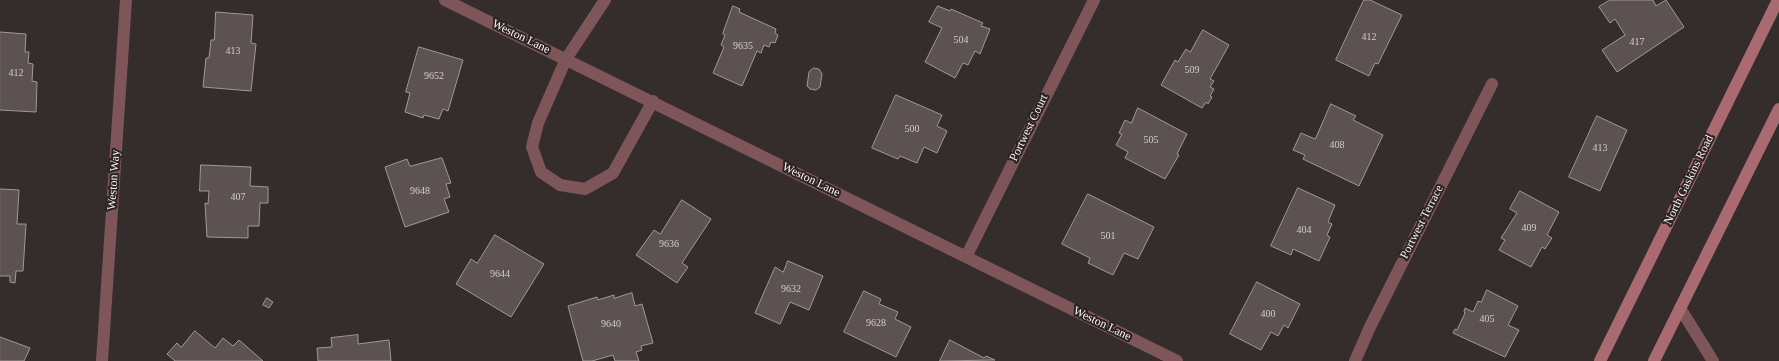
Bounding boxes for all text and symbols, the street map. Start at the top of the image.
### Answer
street label: Weston Lane [490,17,552,57]
house number: 412 [1362,31,1376,43]
house number: 504 [954,34,968,46]
house number: 417 [1630,36,1644,48]
house number: 9635 [733,40,753,52]
house number: 413 [226,45,240,57]
house number: 509 [1184,64,1200,76]
house number: 412 [8,67,24,79]
house number: 9652 [424,70,444,82]
street label: Portwest Court [1007,92,1051,164]
house number: 500 [904,123,920,135]
street label: North Gaskins Road [1661,133,1717,227]
house number: 505 [1144,134,1158,146]
house number: 408 [1330,139,1344,151]
house number: 413 [1592,142,1608,154]
street label: Weston Way [105,149,123,211]
street label: Weston Lane [780,160,842,200]
street label: Portwest Terrace [1397,183,1447,261]
house number: 9648 [410,185,430,197]
house number: 407 [230,191,246,203]
house number: 409 [1522,222,1536,234]
house number: 404 [1296,224,1312,236]
house number: 501 [1100,230,1116,242]
house number: 9636 [659,238,679,250]
house number: 9644 [490,268,510,280]
house number: 9632 [781,283,801,295]
street label: Weston Lane [1071,304,1133,344]
house number: 400 [1260,308,1276,320]
house number: 405 [1480,313,1494,325]
house number: 9628 [866,317,886,329]
house number: 9640 [601,318,621,330]

